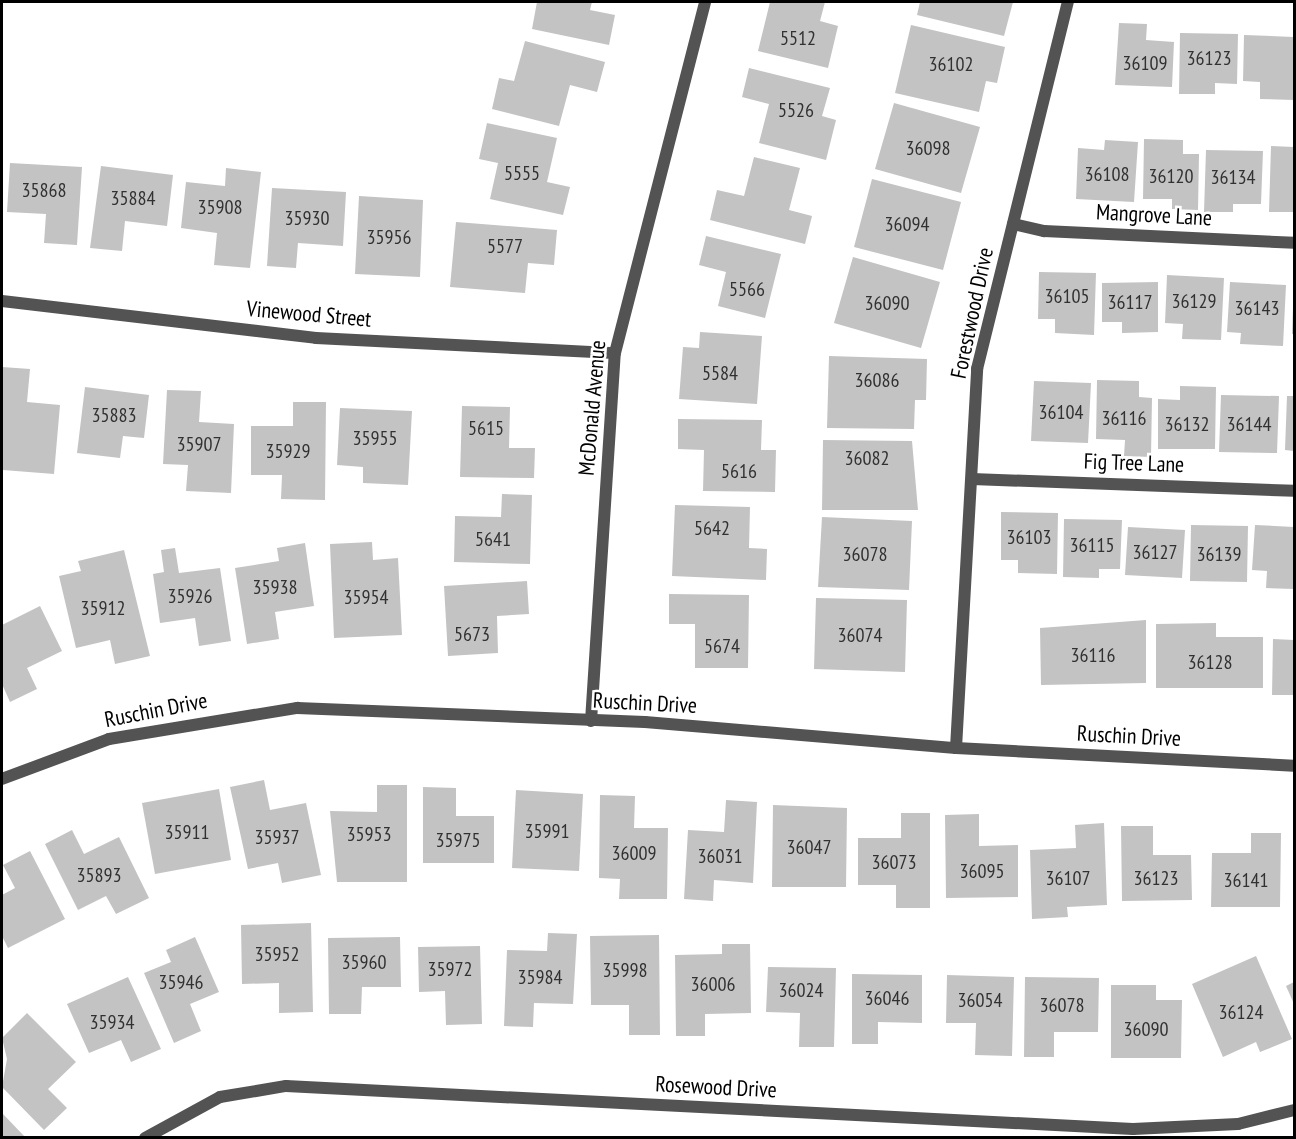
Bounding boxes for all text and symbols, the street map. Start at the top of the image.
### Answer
house number: 5512 [780,26,816,50]
house number: 36123 [1187,46,1231,70]
house number: 36109 [1123,51,1167,75]
house number: 36102 [929,52,973,76]
house number: 5526 [778,98,814,122]
house number: 36098 [906,136,950,160]
house number: 5555 [504,161,540,185]
house number: 36108 [1085,162,1129,186]
house number: 36120 [1149,164,1193,188]
house number: 36134 [1211,165,1255,189]
house number: 35868 [22,178,66,202]
house number: 35884 [111,186,155,210]
house number: 35908 [198,195,242,219]
street label: Mangrove Lane [1095,199,1213,231]
house number: 35930 [285,206,329,230]
house number: 36094 [885,212,929,236]
house number: 35956 [367,225,411,249]
house number: 5577 [487,234,523,258]
street label: Forestwood Drive [945,245,999,381]
house number: 5566 [729,277,765,301]
house number: 36105 [1045,284,1089,308]
house number: 36129 [1172,289,1216,313]
house number: 36117 [1108,290,1152,314]
house number: 36090 [865,291,909,315]
street label: Vinewood Street [246,295,372,333]
house number: 36143 [1235,296,1279,320]
street label: McDonald Avenue [573,339,611,477]
house number: 5584 [702,361,738,385]
house number: 36086 [855,368,899,392]
house number: 36104 [1039,400,1083,424]
house number: 35883 [92,403,136,427]
house number: 36116 [1102,406,1146,430]
house number: 36132 [1165,412,1209,436]
house number: 36144 [1227,412,1271,436]
house number: 5615 [468,416,504,440]
house number: 35955 [353,426,397,450]
house number: 35907 [177,432,221,456]
house number: 35929 [266,439,310,463]
house number: 36082 [845,446,889,470]
street label: Fig Tree Lane [1083,448,1185,478]
house number: 5616 [721,459,757,483]
house number: 5642 [694,516,730,540]
house number: 36103 [1007,525,1051,549]
house number: 5641 [475,527,511,551]
house number: 36115 [1070,533,1114,557]
house number: 36127 [1133,540,1177,564]
house number: 36078 [843,542,887,566]
house number: 36139 [1197,542,1241,566]
house number: 35938 [253,575,297,599]
house number: 35926 [168,584,212,608]
house number: 35954 [344,585,388,609]
house number: 35912 [81,596,125,620]
house number: 5673 [454,622,490,646]
house number: 36074 [838,623,882,647]
house number: 5674 [704,634,740,658]
house number: 36116 [1071,643,1115,667]
house number: 36128 [1188,650,1232,674]
street label: Ruschin Drive [102,687,210,733]
street label: Ruschin Drive [592,687,698,719]
street label: Ruschin Drive [1076,720,1182,752]
house number: 35991 [525,819,569,843]
house number: 35911 [165,820,209,844]
house number: 35953 [347,822,391,846]
house number: 35937 [255,825,299,849]
house number: 35975 [436,828,480,852]
house number: 36047 [787,835,831,859]
house number: 36009 [612,841,656,865]
house number: 36031 [698,844,742,868]
house number: 36073 [872,850,916,874]
house number: 36095 [960,859,1004,883]
house number: 35893 [77,863,121,887]
house number: 36107 [1046,866,1090,890]
house number: 36123 [1134,866,1178,890]
house number: 36141 [1224,868,1268,892]
house number: 35952 [255,942,299,966]
house number: 35960 [342,950,386,974]
house number: 35972 [428,957,472,981]
house number: 35998 [603,958,647,982]
house number: 35984 [518,965,562,989]
house number: 35946 [159,970,203,994]
house number: 36006 [691,972,735,996]
house number: 36024 [779,978,823,1002]
house number: 36046 [865,986,909,1010]
house number: 36054 [958,988,1002,1012]
house number: 36078 [1040,993,1084,1017]
house number: 36124 [1219,1000,1263,1024]
house number: 35934 [90,1010,134,1034]
house number: 36090 [1124,1017,1168,1041]
street label: Rosewood Drive [655,1071,777,1103]

